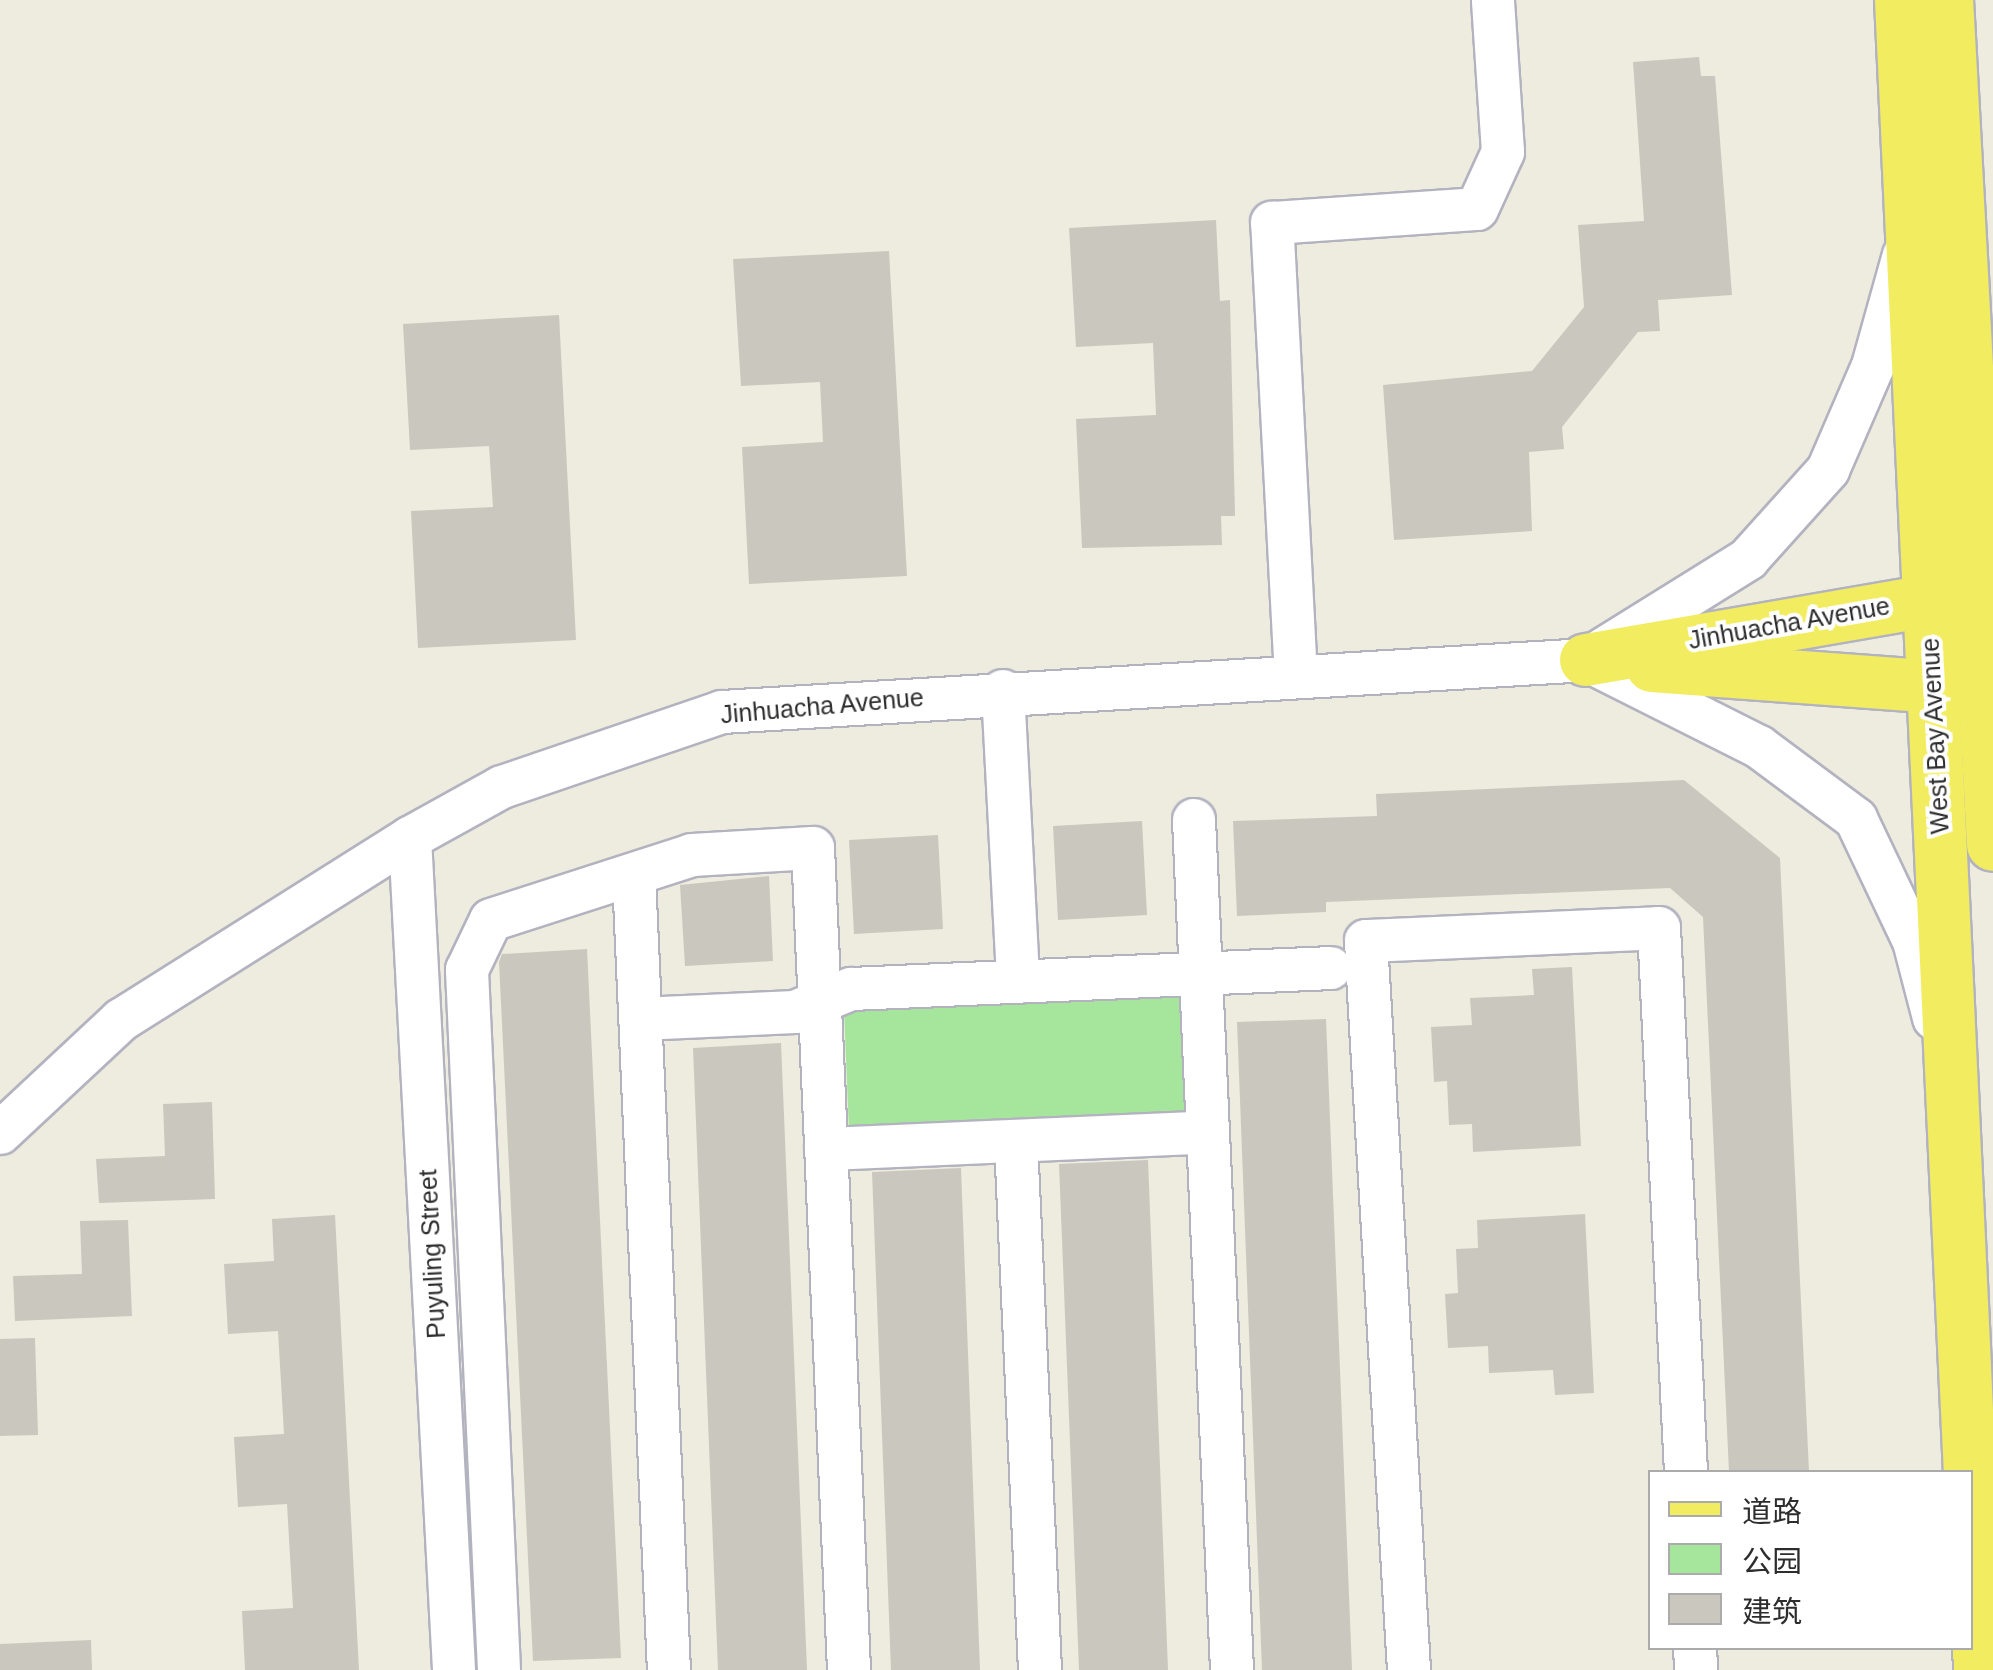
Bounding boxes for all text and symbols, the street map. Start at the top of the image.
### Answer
street label: Jinhuacha Avenue [1685,590,1893,656]
street label: West Bay Avenue [1915,636,1955,836]
street label: Jinhuacha Avenue [718,682,926,730]
street label: Puyuling Street [413,1169,451,1339]
legend [1648,1470,1973,1650]
text: 道路 [1742,1495,1802,1528]
text: 公园 [1742,1545,1802,1578]
text: 建筑 [1742,1595,1802,1628]

